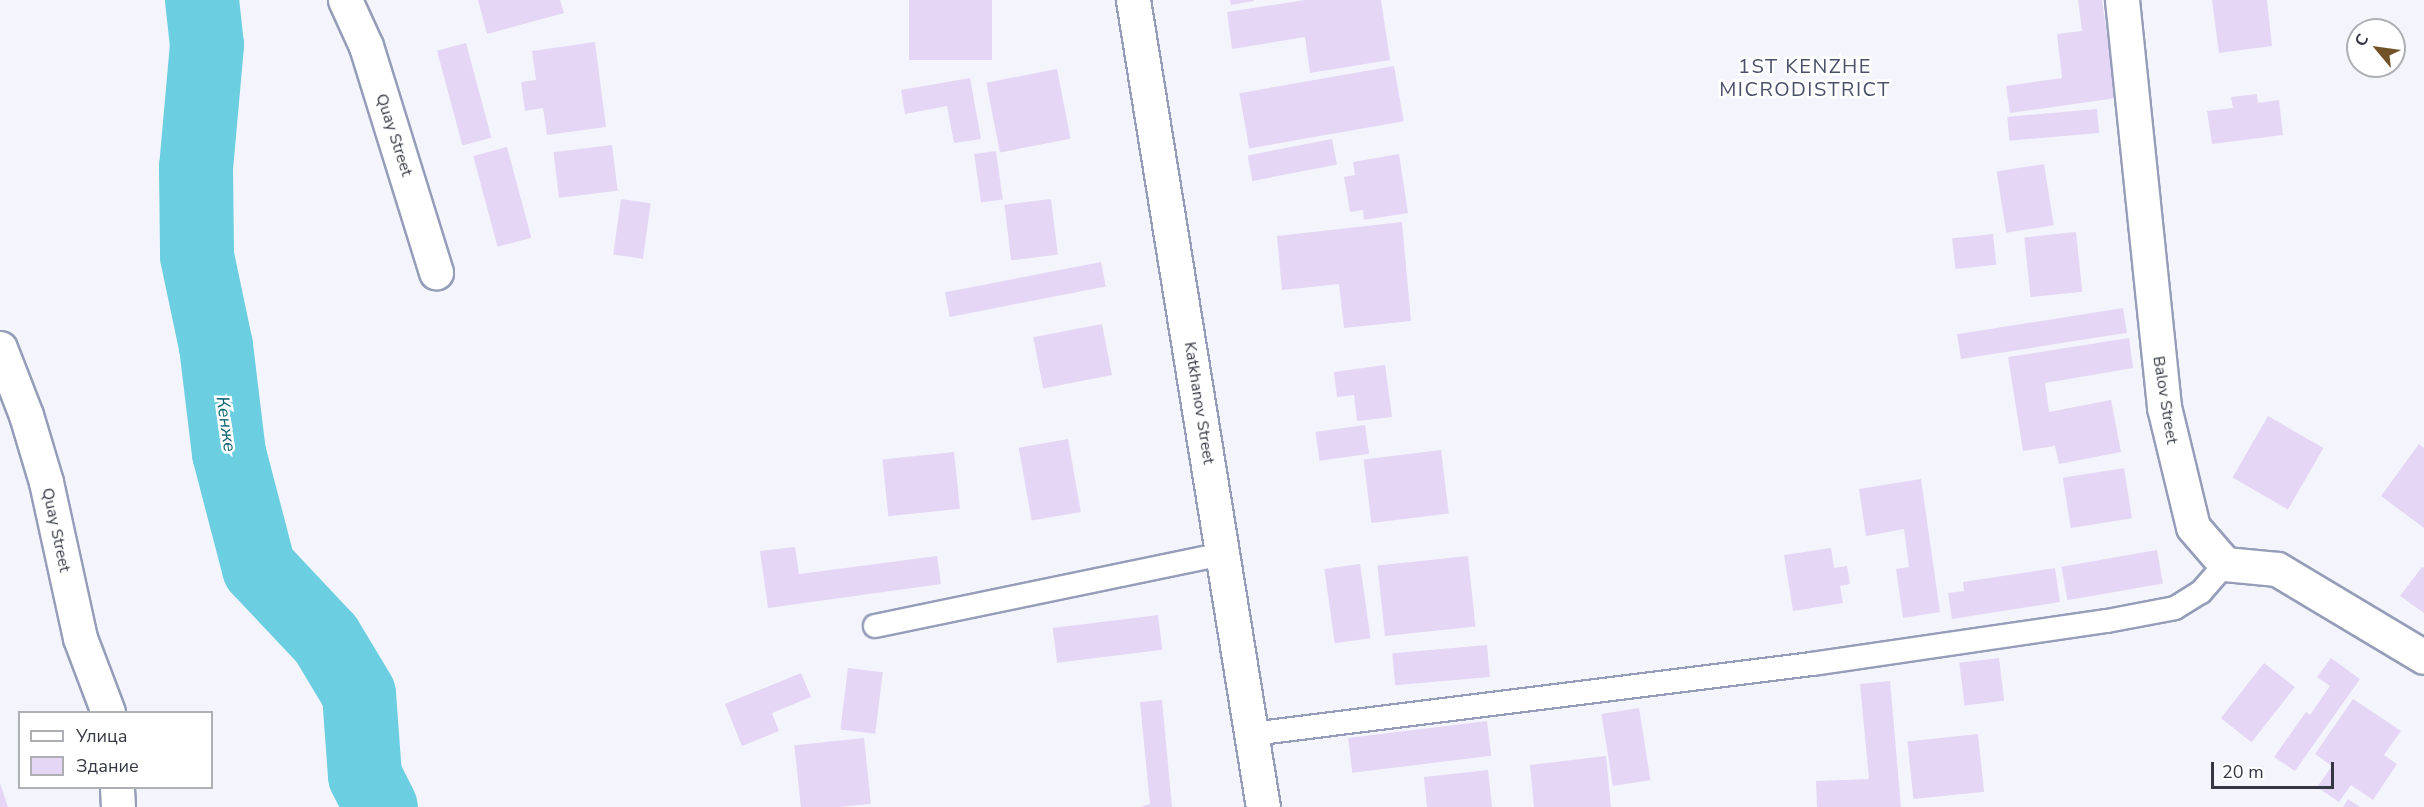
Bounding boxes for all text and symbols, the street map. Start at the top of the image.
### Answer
north arrow [2346,18,2406,78]
text: С [2350,30,2374,50]
district label: 1ST KENZHE MICRODISTRICT [1719,54,1891,101]
street label: Quay Street [372,91,416,179]
street label: Katkhanov Street [1180,340,1218,466]
street label: Balov Street [2149,355,2181,445]
water label: Кенже [211,395,241,453]
street label: Quay Street [38,486,74,574]
legend [18,711,213,789]
text: Улица [76,724,127,748]
scale bar [2214,750,2337,788]
text: Здание [76,754,139,778]
text: 20 m [2222,760,2264,784]

